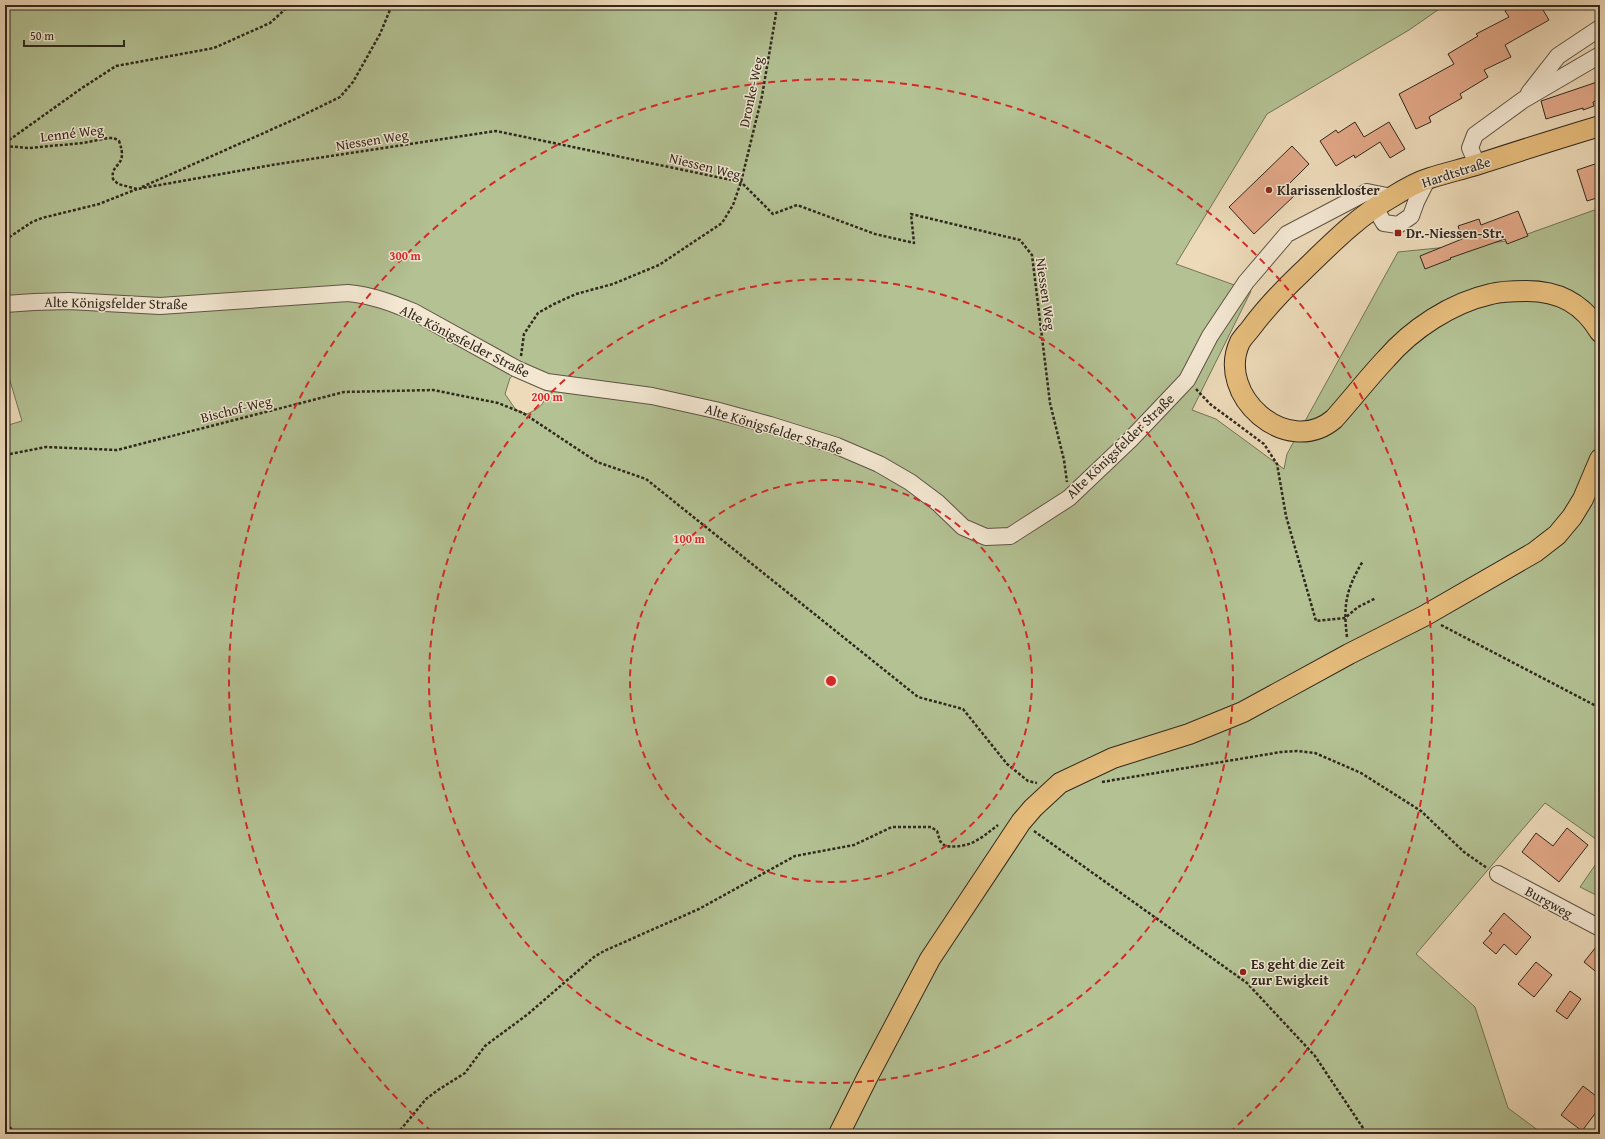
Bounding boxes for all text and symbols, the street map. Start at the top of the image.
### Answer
scale bar [24,22,124,48]
text: 50 m [30,27,54,44]
street label: Dronke-Weg [734,55,768,129]
street label: Lenné Weg [39,119,105,147]
street label: Niessen Weg [334,124,410,156]
street label: Niessen Weg [667,147,743,185]
street label: Hardtstraße [1419,151,1493,193]
place label: Klarissenkloster [1277,180,1380,200]
marker: Klarissenkloster [1264,185,1274,195]
place label: Dr.-Niessen-Str. [1406,223,1504,243]
marker: Dr.-Niessen-Str. [1393,228,1403,238]
text: 300 m [389,247,422,264]
street label: Niessen Weg [1031,256,1061,332]
street label: Alte Königsfelder Straße [44,292,188,314]
street label: Alte Königsfelder Straße [397,300,534,383]
text: 200 m [531,388,564,405]
street label: Alte Königsfelder Straße [1061,389,1179,503]
street label: Bischof-Weg [198,391,274,427]
street label: Alte Königsfelder Straße [702,398,846,460]
text: 100 m [673,530,706,547]
centre of rings [824,674,838,688]
street label: Burgweg [1522,881,1576,923]
place label: Es geht die Zeit zur Ewigkeit [1251,954,1346,990]
marker: Es geht die Zeit zur Ewigkeit [1238,967,1248,977]

